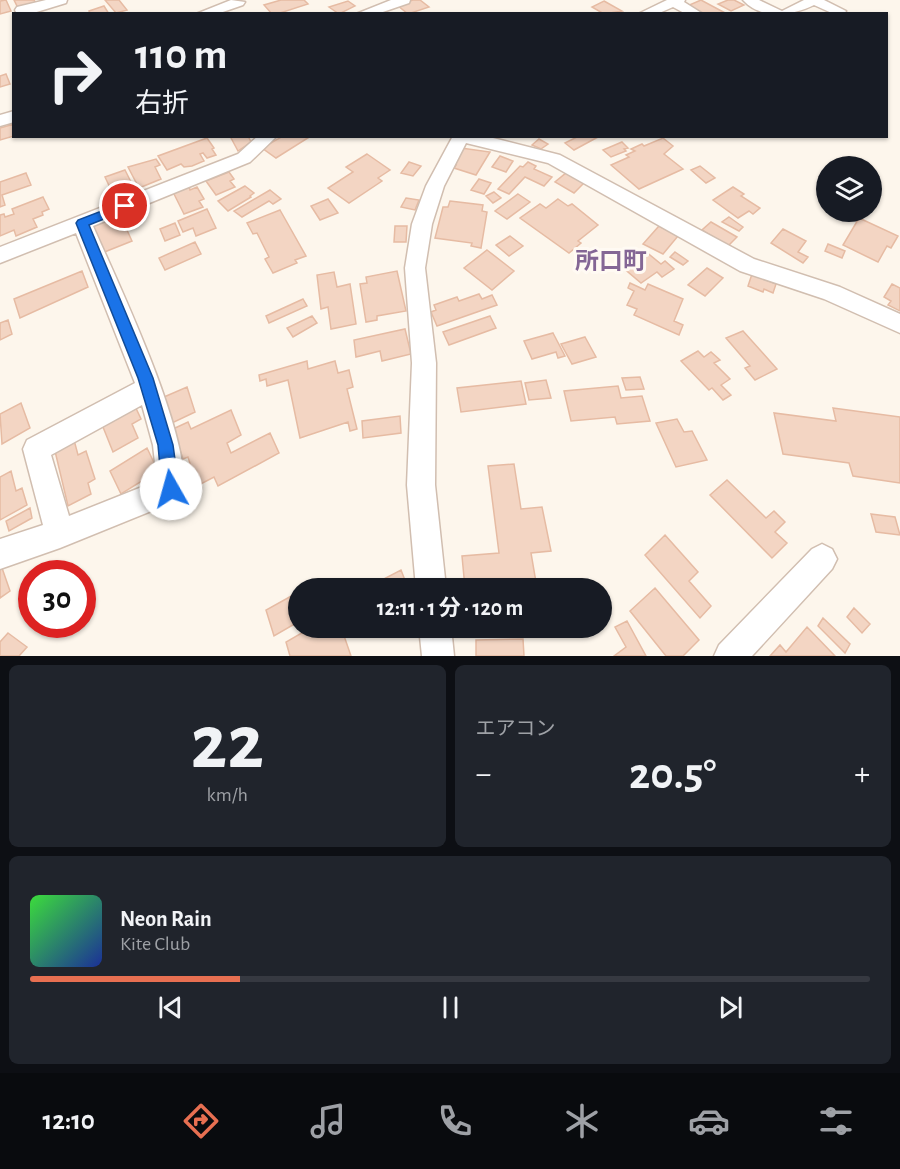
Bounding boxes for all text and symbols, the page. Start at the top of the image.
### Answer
text: 110 m [135,34,227,76]
icon: right [36,36,114,114]
text: 右折 [135,90,189,117]
map controls [816,156,882,222]
button: layers [816,156,882,222]
pin [99,180,150,231]
icon: arrive [108,189,141,222]
district label: 所口町 [575,249,647,274]
position arrow [139,457,203,521]
speed limit sign: 30 [18,560,96,638]
text: 12:11 · 1 分 · 120 m [377,597,523,619]
text: 22 [191,705,264,783]
text: エアコン [476,719,556,739]
text: 20.5° [629,752,717,797]
text: − [476,758,491,791]
text: + [854,758,870,791]
text: km/h [207,785,248,805]
text: Neon Rain [120,908,212,930]
text: Kite Club [120,934,190,954]
icon: previous [154,991,187,1024]
icon: pause [434,991,467,1024]
icon: next [714,991,747,1024]
icon: directions [180,1100,222,1142]
icon: music [307,1100,349,1142]
icon: phone [434,1100,476,1142]
icon: climate [561,1100,603,1142]
icon: car [688,1100,730,1142]
icon: filters [815,1100,857,1142]
text: 12:10 [43,1107,95,1134]

